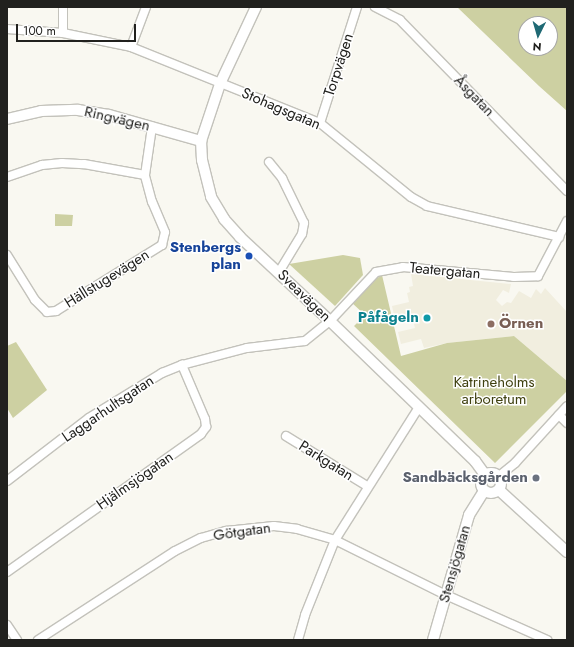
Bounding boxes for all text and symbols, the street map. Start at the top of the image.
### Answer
scale bar [18,16,138,42]
north arrow [518,16,558,56]
text: 100 m [23,22,56,40]
street label: Torpvägen [320,31,358,99]
text: N [532,39,542,55]
street label: Åsgatan [450,72,498,120]
street label: Stohagsgatan [239,84,323,134]
street label: Ringvägen [82,103,152,135]
place label: Stenbergs plan [170,238,241,273]
street label: Hällstugevägen [61,246,153,312]
marker: Stenbergs plan [244,251,254,261]
street label: Teatergatan [409,259,481,283]
street label: Sveavägen [273,266,335,326]
place label: Påfågeln [358,309,419,327]
marker: Påfågeln [422,313,432,323]
place label: Örnen [499,315,543,333]
marker: Örnen [486,319,496,329]
street label: Laggarhultsgatan [59,372,157,446]
park label: Katrineholms arboretum [453,373,535,408]
street label: Parkgatan [295,437,357,485]
street label: Hjälmsjögatan [93,448,177,514]
place label: Sandbäcksgården [402,469,528,487]
marker: Sandbäcksgården [531,473,541,483]
street label: Götgatan [212,519,272,545]
street label: Stensjögatan [435,523,475,605]

